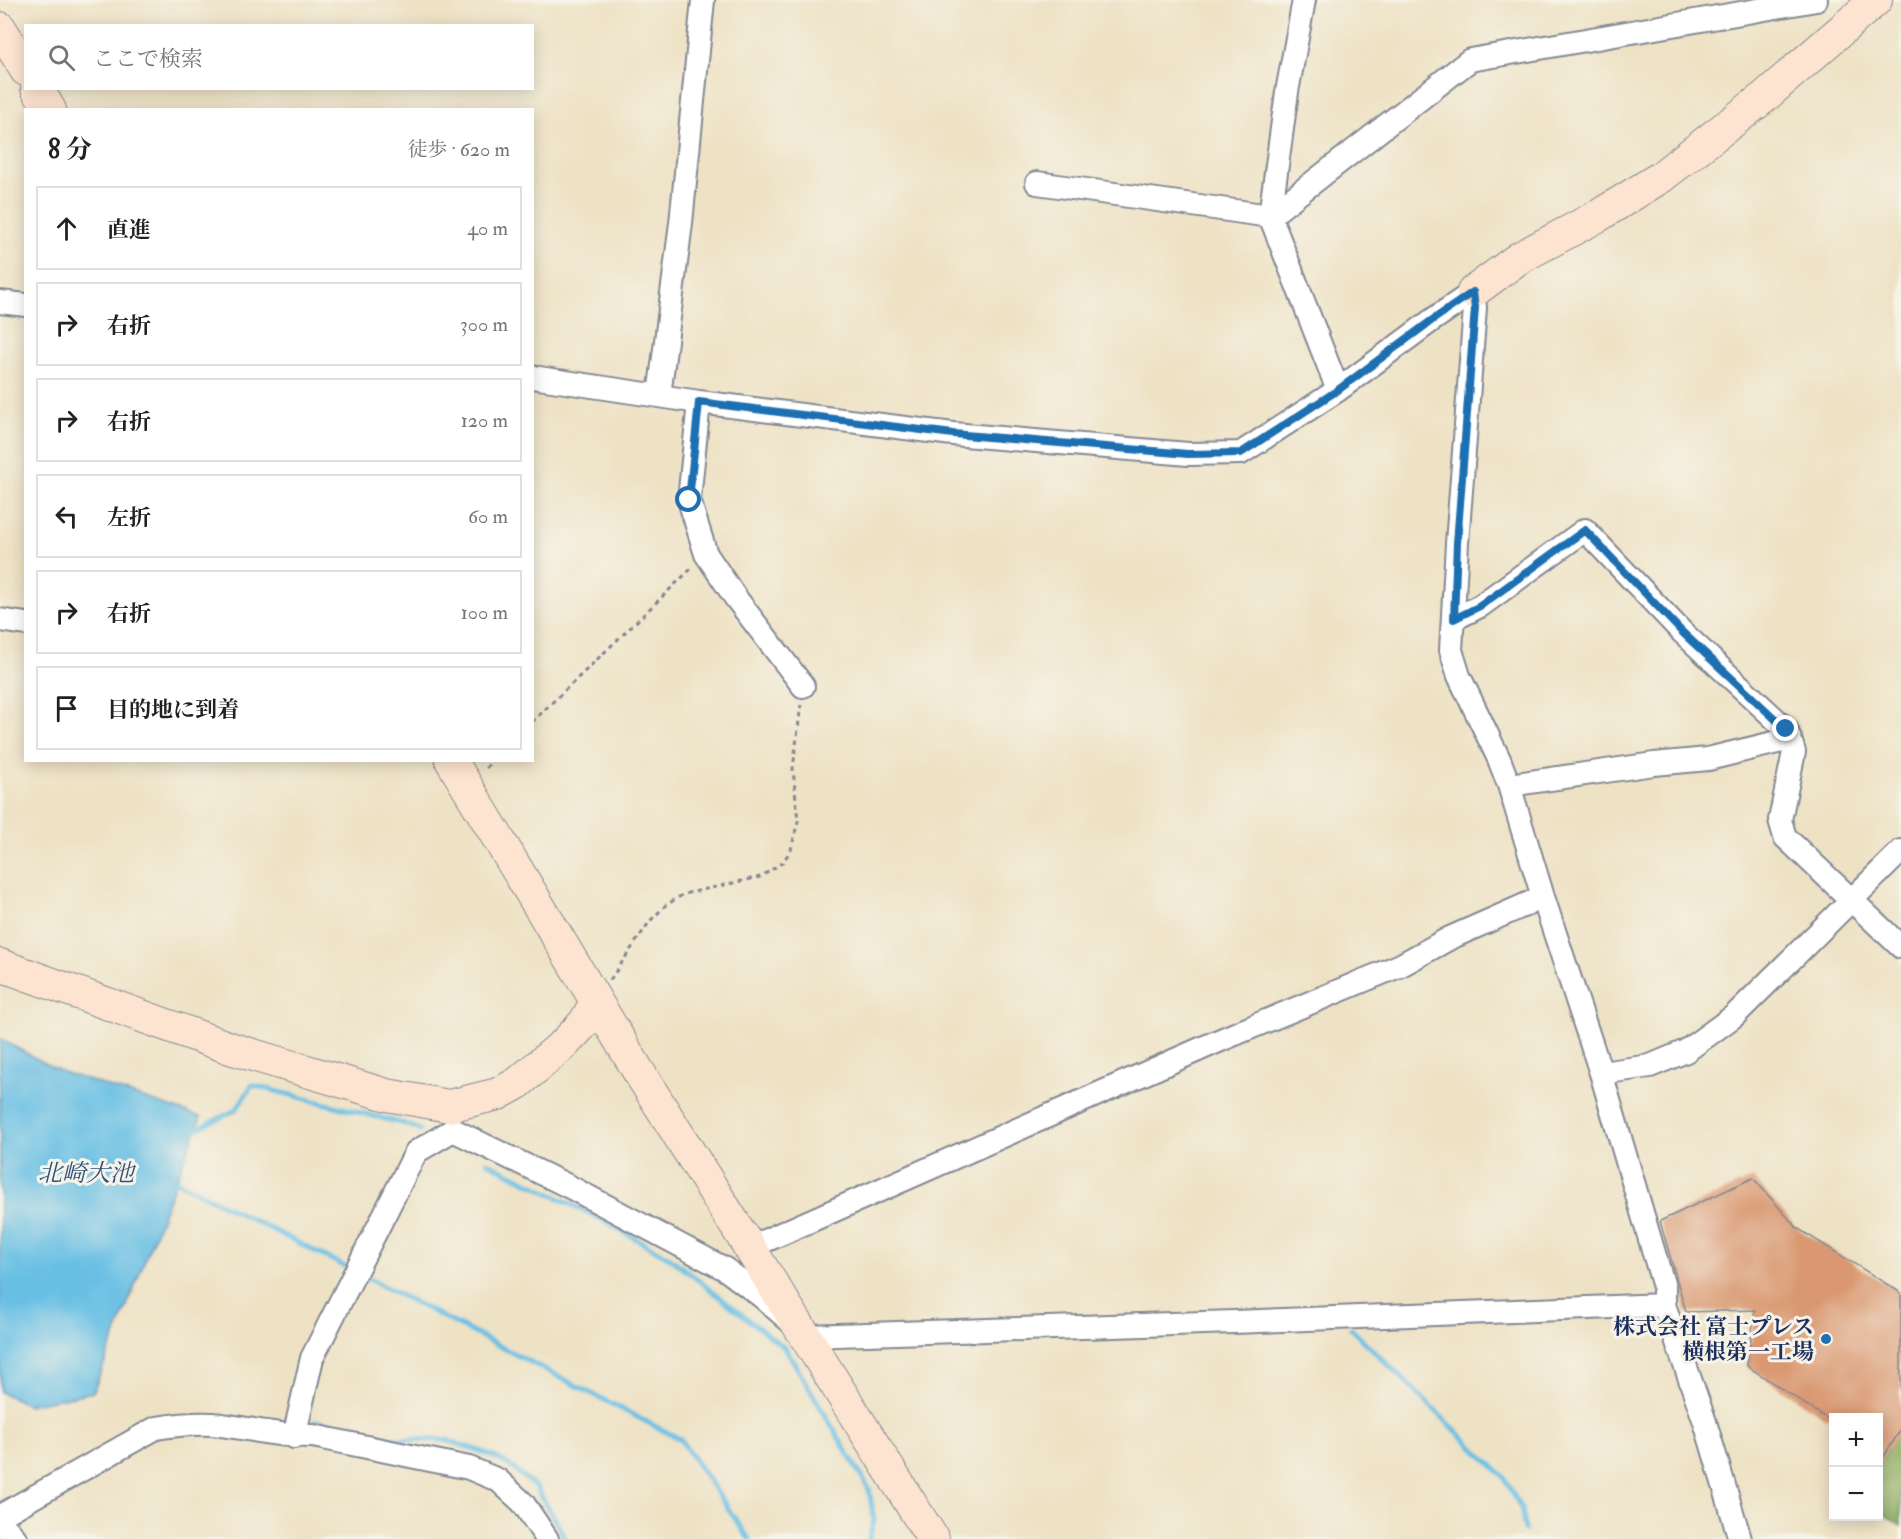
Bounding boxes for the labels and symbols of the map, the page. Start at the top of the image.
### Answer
route start [675,486,701,512]
route end [1772,715,1798,741]
water label: 北崎大池 [38,1158,137,1189]
place label: 株式会社 富士プレス 横根第一工場 [1613,1313,1814,1366]
marker: 株式会社 富士プレス 横根第一工場 [1819,1332,1833,1346]

